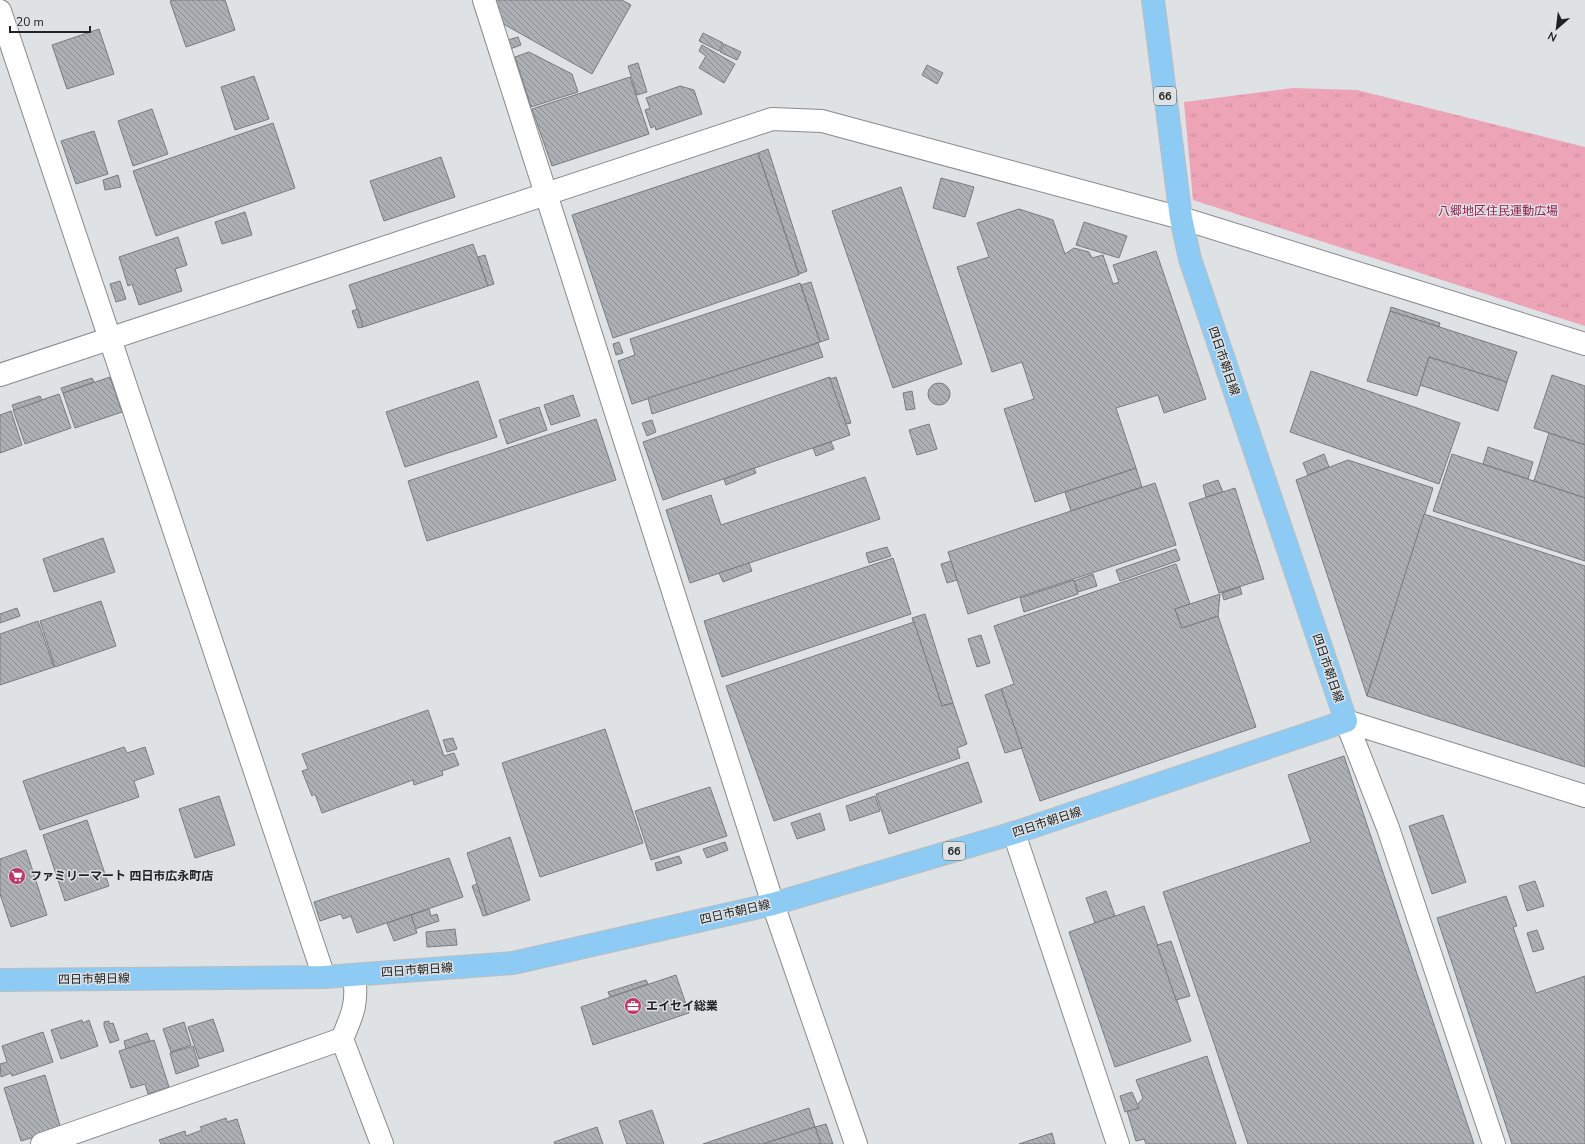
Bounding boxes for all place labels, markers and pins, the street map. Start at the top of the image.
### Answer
supermarket icon: ファミリーマート 四日市広永町店 [7,866,27,886]
place label: ファミリーマート 四日市広永町店 [30,868,213,884]
office icon: エイセイ総業 [623,996,643,1016]
place label: エイセイ総業 [646,998,718,1014]

